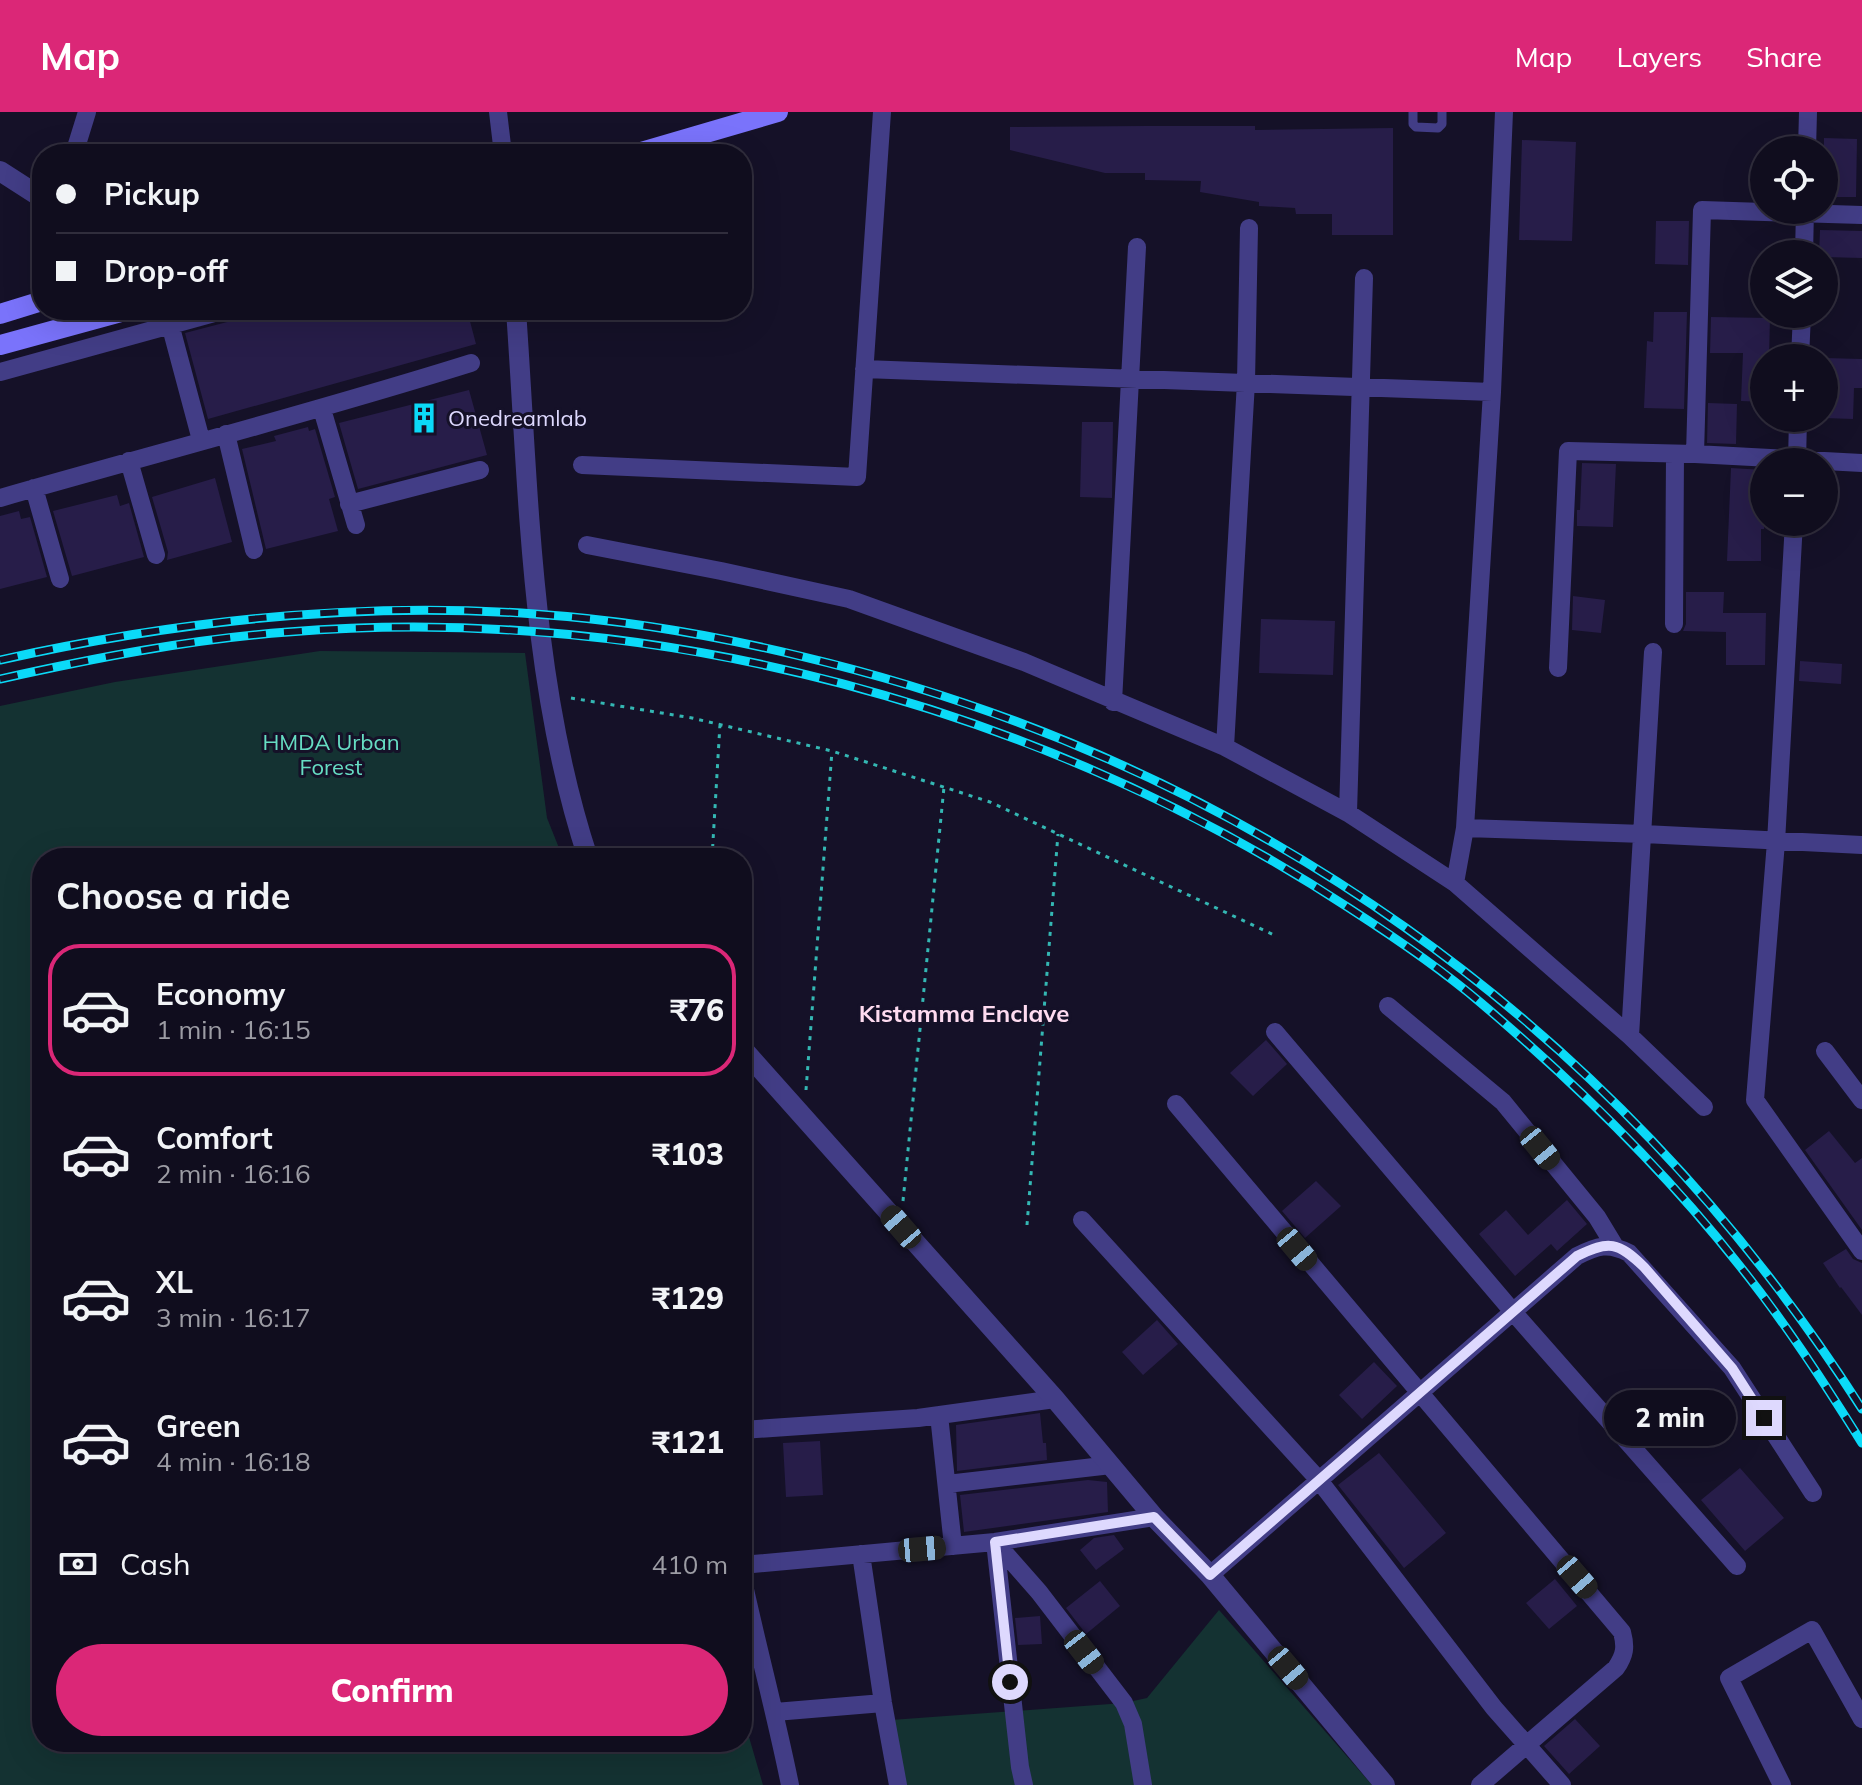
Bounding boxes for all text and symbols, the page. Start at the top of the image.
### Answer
text: Map [40,32,120,80]
text: Map [1515,39,1572,74]
text: Layers [1616,39,1702,74]
text: Share [1746,39,1822,74]
map controls [1750,136,1838,536]
button: locate [1750,136,1838,224]
text: Pickup [104,175,200,213]
button: layers [1750,240,1838,328]
text: Drop-off [104,252,228,290]
button: + [1750,344,1838,432]
building icon: Onedreamlab [407,401,441,435]
place label: Onedreamlab [448,404,587,432]
button: − [1750,448,1838,536]
park label: HMDA Urban Forest [262,728,400,781]
text: Choose a ride [56,873,290,918]
icon: car [60,974,132,1046]
text: Economy [156,975,285,1013]
text: ₹76 [670,991,724,1029]
district label: Kistamma Enclave [859,998,1069,1028]
text: 1 min · 16:15 [156,1013,311,1046]
icon: car [60,1118,132,1190]
text: Comfort [156,1119,273,1157]
car [1516,1122,1564,1174]
text: ₹103 [652,1135,724,1173]
text: 2 min · 16:16 [156,1157,311,1190]
car [876,1201,926,1253]
car [1272,1223,1322,1275]
icon: car [60,1262,132,1334]
text: XL [156,1263,193,1301]
text: ₹129 [652,1279,724,1317]
text: 3 min · 16:17 [156,1301,311,1334]
callout: 2 min [1604,1390,1736,1446]
route end [1746,1400,1782,1436]
text: 2 min [1635,1401,1705,1434]
icon: car [60,1406,132,1478]
text: Green [156,1407,241,1445]
text: ₹121 [652,1423,724,1461]
text: 4 min · 16:18 [156,1445,311,1478]
car [897,1535,947,1563]
icon: cash [56,1542,100,1586]
text: Cash [120,1545,191,1583]
text: 410 m [652,1548,728,1581]
car [1552,1551,1602,1603]
car [1060,1626,1108,1678]
car [1263,1642,1313,1694]
button: Confirm [56,1644,728,1736]
route start [992,1664,1028,1700]

